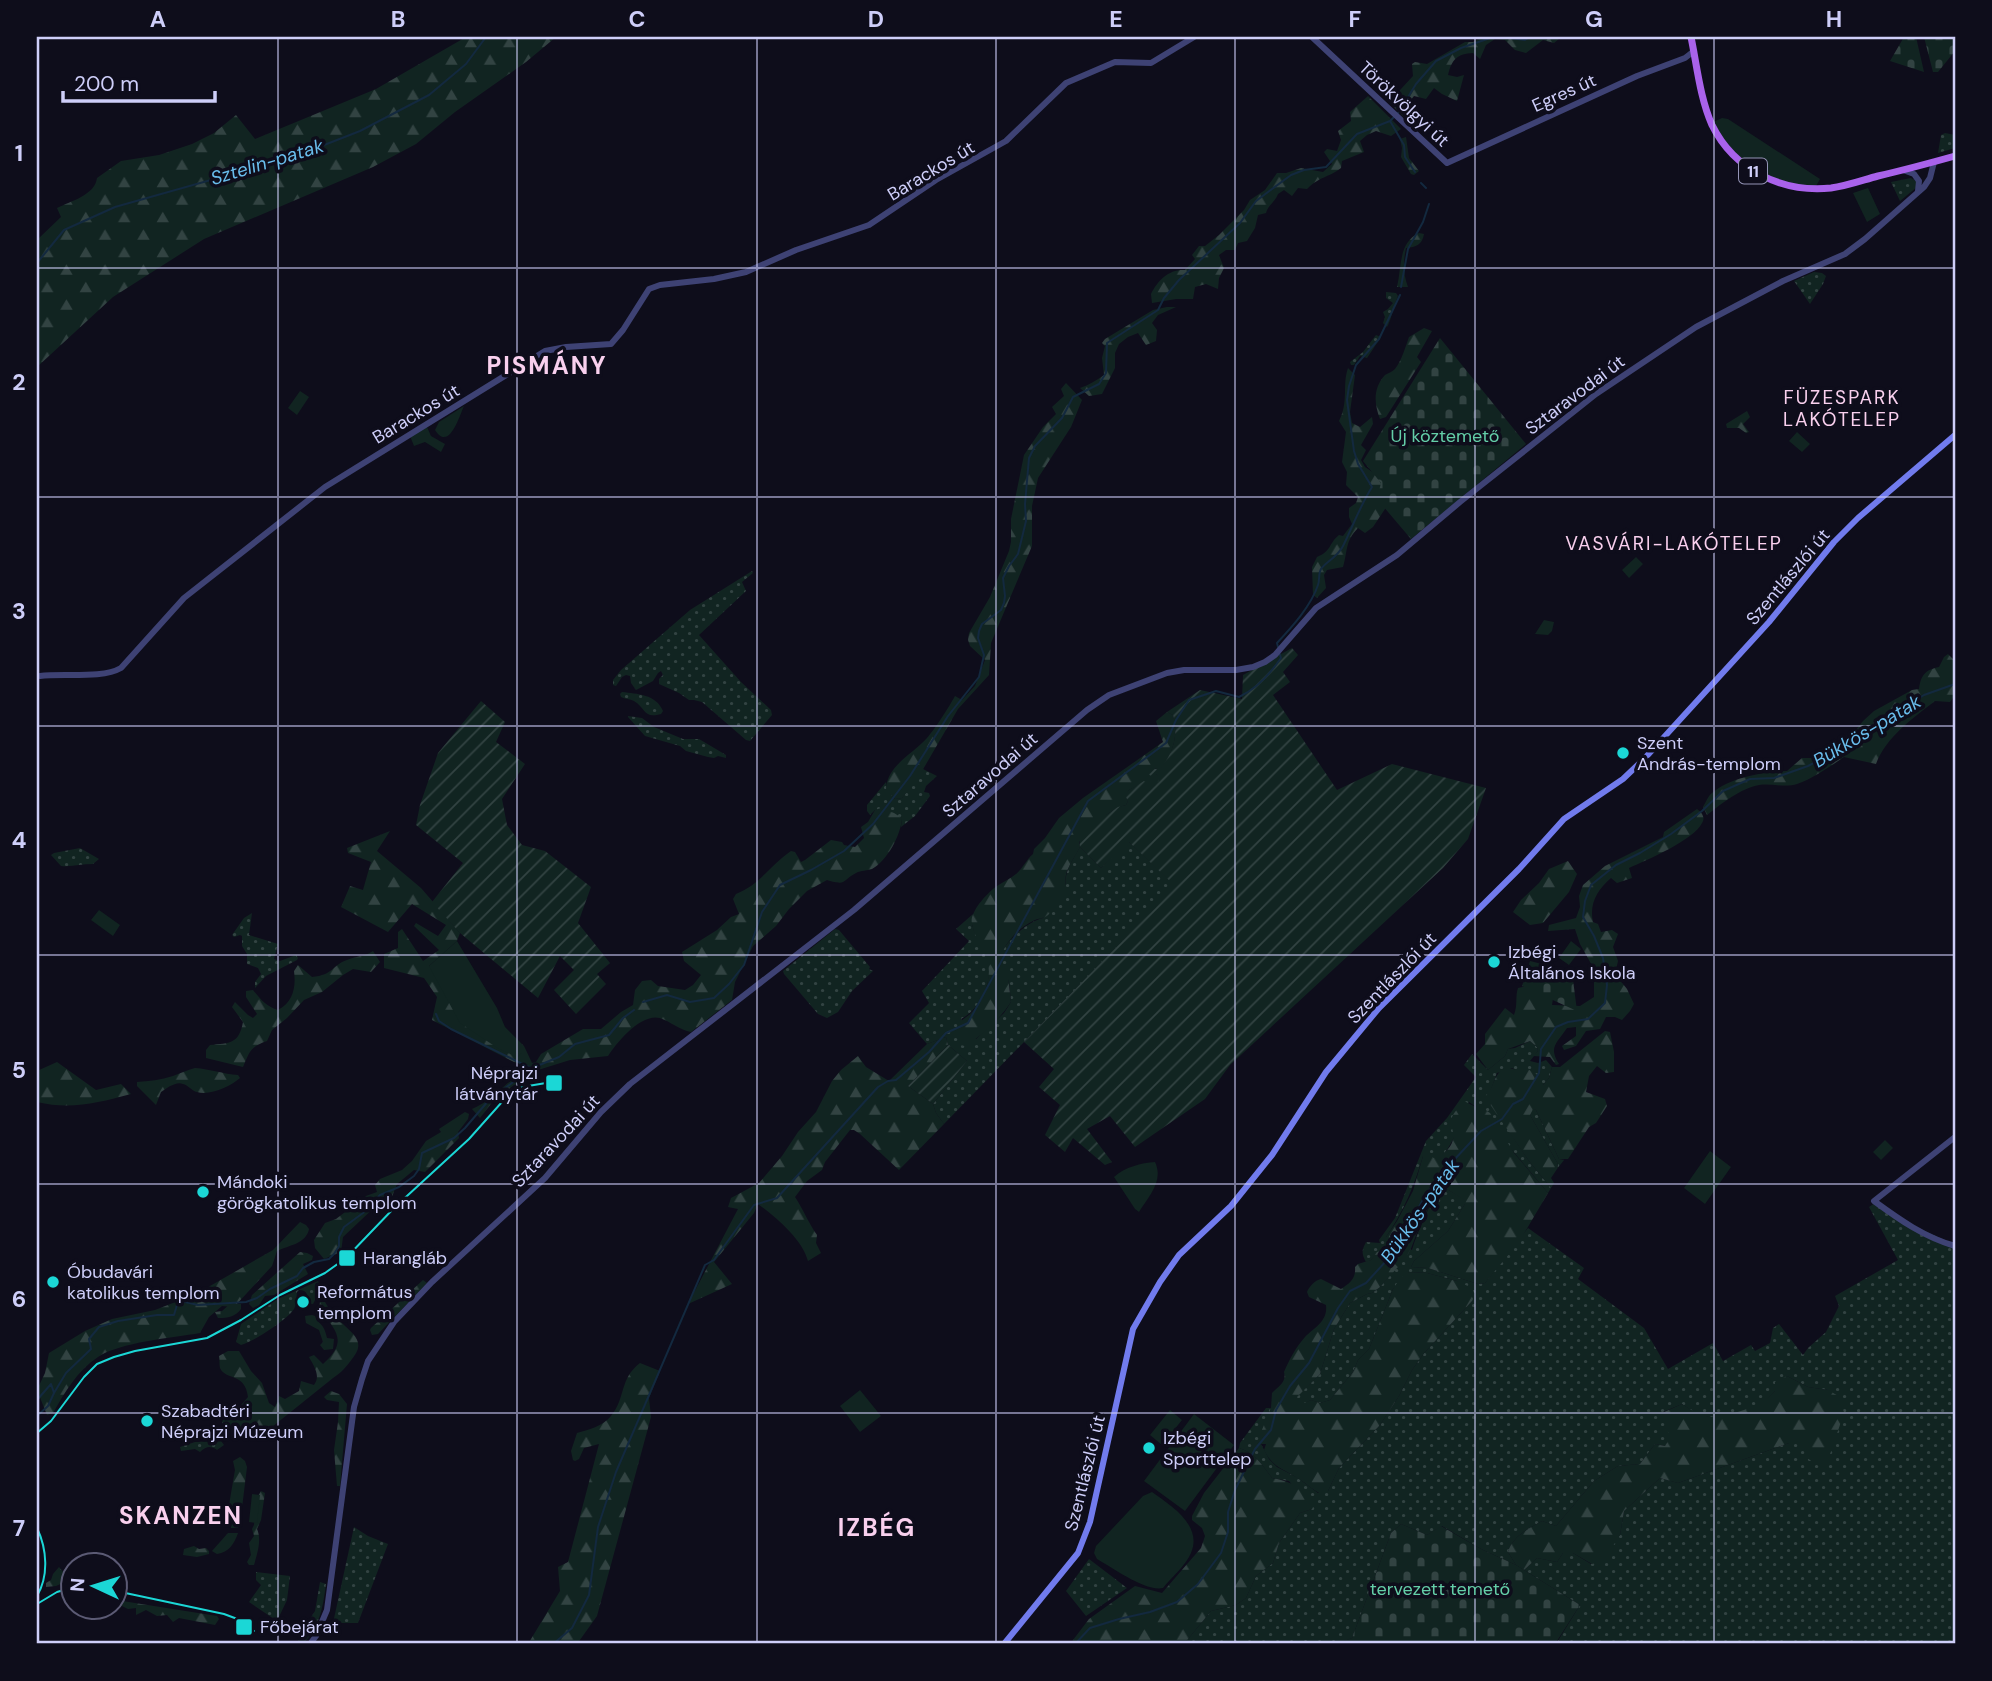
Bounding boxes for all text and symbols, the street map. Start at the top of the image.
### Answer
text: A [150,4,166,34]
text: B [391,4,405,34]
text: C [629,4,645,34]
text: D [868,4,884,34]
text: E [1109,4,1123,34]
text: F [1349,4,1362,34]
text: G [1585,4,1603,34]
text: H [1826,4,1842,34]
street label: Törökvölgyi út [1354,56,1454,152]
scale bar [63,60,215,104]
street label: Egres út [1528,68,1600,118]
text: 200 m [74,70,139,98]
water label: Sztelin-patak [207,133,327,191]
street label: Barackos út [883,136,979,206]
text: 1 [15,138,23,168]
road number: 11 [1739,158,1767,183]
district label: PISMÁNY [487,349,607,381]
street label: Sztaravodai út [1520,350,1630,440]
text: 2 [12,367,26,397]
street label: Barackos út [368,379,464,449]
district label: FÜZESPARK LAKÓTELEP [1783,385,1901,432]
park label: Új köztemető [1391,424,1499,448]
street label: Szentlászlói út [1741,524,1835,630]
district label: VASVÁRI-LAKÓTELEP [1565,531,1783,556]
text: 3 [12,596,26,626]
water label: Bükkös-patak [1808,689,1926,773]
street label: Sztaravodai út [937,727,1043,823]
place label: Szent András-templom [1637,731,1781,776]
marker: Szent András-templom [1615,745,1631,761]
text: 4 [12,825,27,855]
street label: Szentlászlói út [1342,927,1442,1029]
place label: Izbégi Általános Iskola [1508,940,1636,985]
marker: Izbégi Általános Iskola [1486,954,1502,970]
text: 5 [12,1055,26,1085]
place label: Néprajzi látványtár [455,1061,538,1106]
marker: Néprajzi látványtár [544,1073,564,1093]
street label: Sztaravodai út [507,1089,605,1193]
water label: Bükkös-patak [1375,1154,1465,1268]
place label: Mándoki görögkatolikus templom [217,1170,417,1215]
marker: Mándoki görögkatolikus templom [195,1184,211,1200]
place label: Harangláb [363,1246,447,1270]
marker: Harangláb [337,1248,357,1268]
place label: Óbudavári katolikus templom [67,1260,220,1305]
marker: Óbudavári katolikus templom [45,1274,61,1290]
place label: Református templom [317,1280,412,1325]
text: 6 [12,1284,26,1314]
marker: Református templom [295,1294,311,1310]
place label: Szabadtéri Néprajzi Múzeum [161,1399,303,1444]
marker: Szabadtéri Néprajzi Múzeum [139,1413,155,1429]
street label: Szentlászlói út [1059,1413,1111,1533]
place label: Izbégi Sporttelep [1163,1426,1252,1471]
marker: Izbégi Sporttelep [1141,1440,1157,1456]
district label: SKANZEN [119,1500,243,1531]
district label: IZBÉG [838,1511,916,1543]
text: 7 [13,1513,25,1543]
north arrow [60,1552,130,1622]
text: N [65,1577,90,1593]
park label: tervezett temető [1370,1577,1510,1601]
place label: Főbejárat [260,1615,339,1639]
marker: Főbejárat [234,1617,254,1637]

